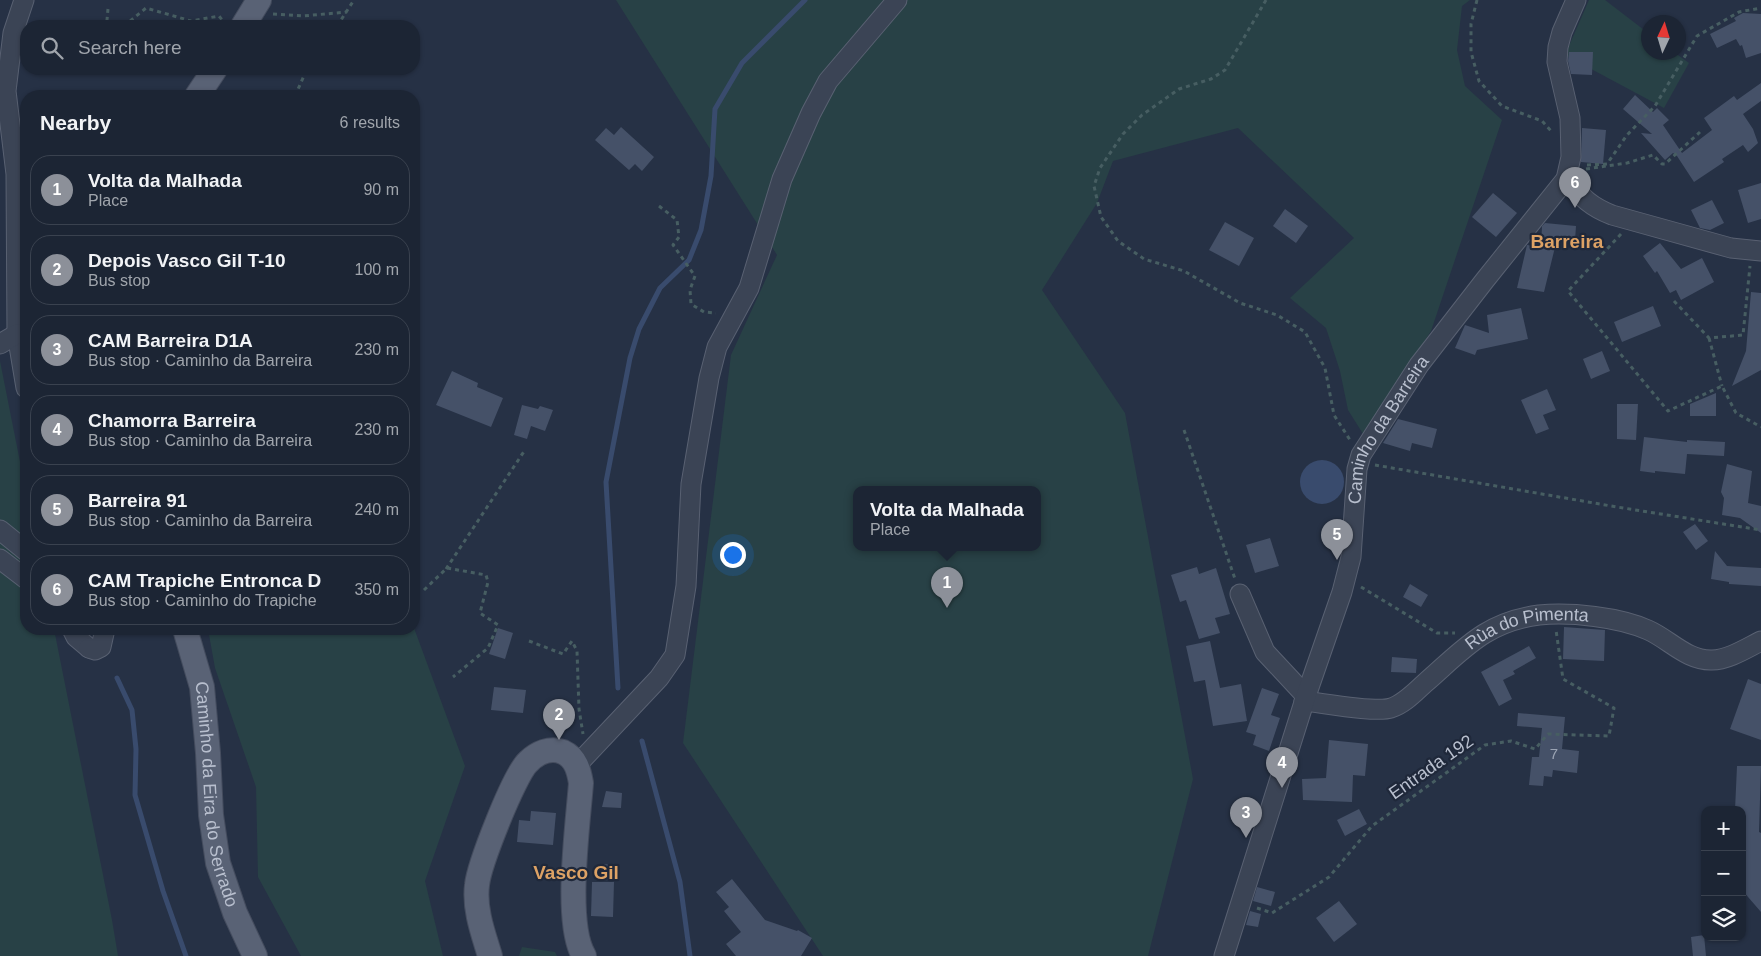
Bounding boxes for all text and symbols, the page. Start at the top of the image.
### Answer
north arrow [1641,15,1686,60]
search box [20,20,420,75]
icon: search [38,34,66,62]
text: Search here [78,37,182,58]
text: Nearby [40,111,111,134]
text: 6 results [340,114,400,131]
pin: 6 [1559,167,1591,208]
text: Volta da Malhada [88,170,242,191]
text: 1 [53,181,61,198]
text: 90 m [363,181,399,198]
text: Place [88,192,128,209]
district label: Barreira [1531,231,1604,252]
text: Depois Vasco Gil T-10 [88,250,285,271]
text: 2 [53,261,61,278]
text: 100 m [355,261,399,278]
text: Bus stop [88,272,150,289]
text: CAM Barreira D1A [88,330,253,351]
text: 3 [53,341,61,358]
text: 230 m [355,341,399,358]
street label: Caminho da Barreira [1345,351,1433,505]
text: Bus stop · Caminho da Barreira [88,352,312,369]
text: Chamorra Barreira [88,410,256,431]
text: 4 [53,421,61,438]
text: 230 m [355,421,399,438]
text: Bus stop · Caminho da Barreira [88,432,312,449]
popup [853,486,1041,551]
text: Barreira 91 [88,490,187,511]
text: Volta da Malhada [870,499,1024,520]
text: 5 [53,501,61,518]
text: 240 m [355,501,399,518]
text: Bus stop · Caminho da Barreira [88,512,312,529]
pin: 5 [1321,519,1353,560]
text: Place [870,521,910,538]
your location [720,542,746,568]
pin: 1 [931,567,963,608]
text: CAM Trapiche Entronca D [88,570,321,591]
text: 6 [53,581,61,598]
text: 350 m [355,581,399,598]
text: Bus stop · Caminho do Trapiche [88,592,317,609]
street label: Rùa do Pimenta [1461,604,1591,654]
street label: Caminho da Eira do Serrado [192,681,242,910]
pin: 2 [543,699,575,740]
street label: Entrada 192 [1385,731,1477,803]
house number: 7 [1550,745,1558,762]
pin: 4 [1266,747,1298,788]
pin: 3 [1230,797,1262,838]
map controls [1701,806,1746,941]
button: + [1701,806,1746,851]
button: − [1701,851,1746,896]
district label: Vasco Gil [533,862,619,883]
button: layers [1701,896,1746,941]

